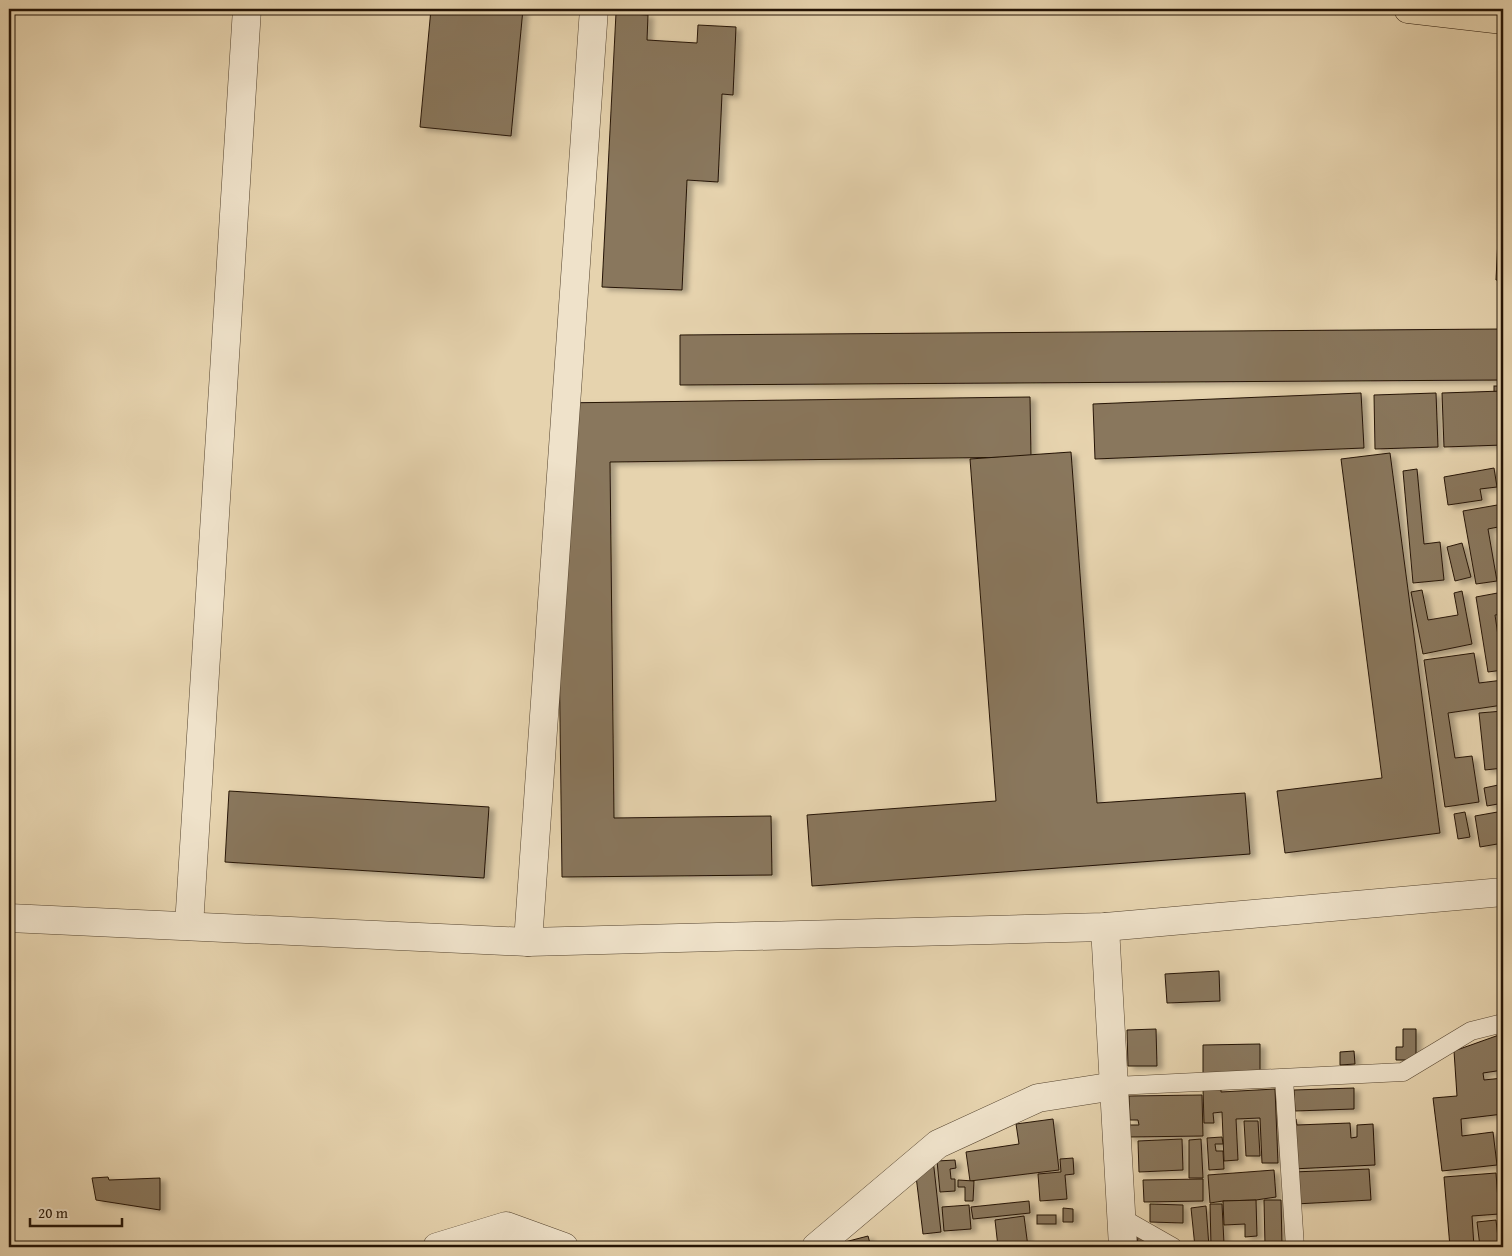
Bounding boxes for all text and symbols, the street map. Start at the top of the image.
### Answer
scale bar [30,1196,122,1228]
text: 20 m [38,1202,69,1223]

